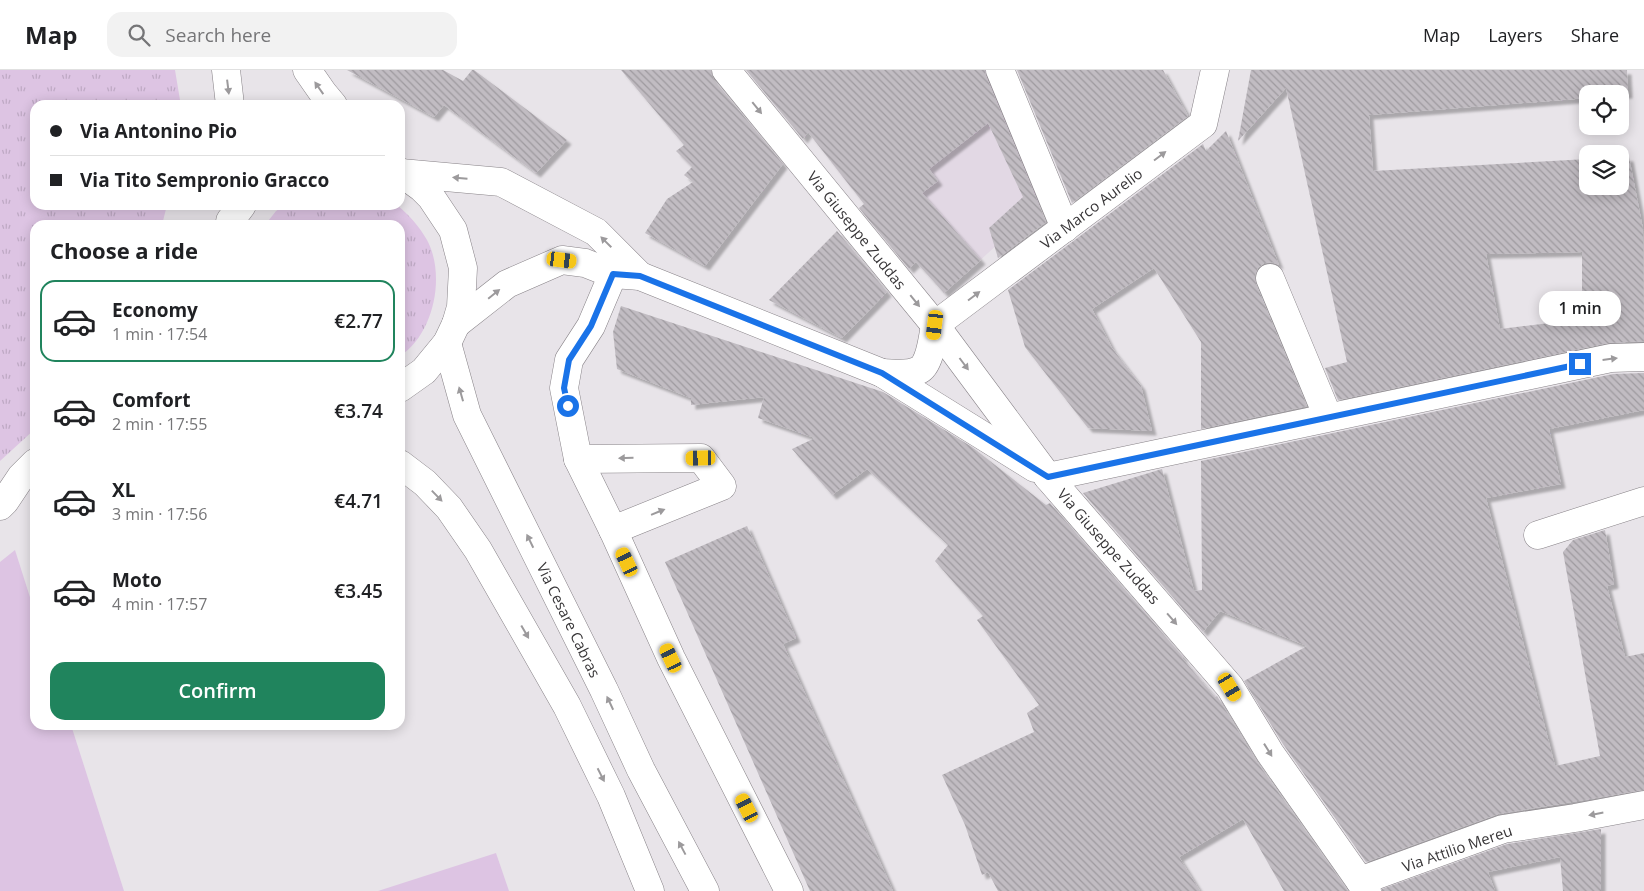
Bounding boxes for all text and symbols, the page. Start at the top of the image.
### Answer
search box [107,12,457,57]
text: Map [25,18,77,51]
icon: search [125,21,153,49]
text: Search here [165,22,271,48]
text: Map [1423,23,1460,47]
text: Layers [1488,23,1543,47]
text: Share [1571,23,1619,47]
one-way arrow [224,80,232,96]
one-way arrow [314,82,325,95]
map controls [1579,85,1629,195]
button: locate [1579,85,1629,135]
one-way arrow [752,101,763,114]
text: Via Antonino Pio [80,118,237,144]
button: layers [1579,145,1629,195]
one-way arrow [1153,151,1166,162]
street label: Via Marco Aurelio [1036,163,1146,253]
text: Via Tito Sempronio Gracco [80,167,329,193]
street label: Via Giuseppe Zuddas [803,167,911,293]
one-way arrow [452,174,468,182]
text: Choose a ride [50,235,198,265]
one-way arrow [600,236,612,248]
car [546,251,577,269]
one-way arrow [487,288,500,299]
one-way arrow [967,291,981,301]
callout: 1 min [1539,292,1621,326]
one-way arrow [910,295,921,308]
text: Economy [112,297,198,323]
text: 1 min [1558,297,1602,319]
icon: car [52,299,97,344]
text: €2.77 [334,308,383,334]
car [925,309,944,341]
text: 1 min · 17:54 [112,323,207,345]
route end [1569,353,1591,375]
one-way arrow [1602,355,1618,363]
one-way arrow [959,357,969,371]
text: Comfort [112,387,191,413]
one-way arrow [457,387,465,402]
icon: car [52,389,97,434]
route start [557,395,579,417]
text: €3.74 [334,398,383,424]
text: 2 min · 17:55 [112,413,207,435]
car [685,450,716,466]
one-way arrow [617,454,633,462]
text: XL [112,477,135,503]
icon: car [52,479,97,524]
street label: Via Giuseppe Zuddas [1053,484,1165,608]
text: €4.71 [334,488,383,514]
one-way arrow [431,489,443,501]
text: 3 min · 17:56 [112,503,207,525]
one-way arrow [651,508,666,516]
one-way arrow [526,534,534,548]
car [613,545,640,579]
street label: Via Cesare Cabras [533,559,605,681]
text: Moto [112,567,162,593]
icon: car [52,569,97,614]
text: €3.45 [334,578,383,604]
text: 4 min · 17:57 [112,593,207,615]
one-way arrow [1166,613,1178,625]
one-way arrow [520,625,529,638]
car [657,641,684,675]
button: Confirm [50,662,385,720]
car [1215,670,1244,704]
one-way arrow [605,696,613,710]
one-way arrow [1264,743,1273,756]
one-way arrow [596,768,605,783]
car [733,791,760,825]
one-way arrow [1589,810,1604,818]
street label: Via Attilio Mereu [1399,820,1515,876]
one-way arrow [678,841,686,855]

